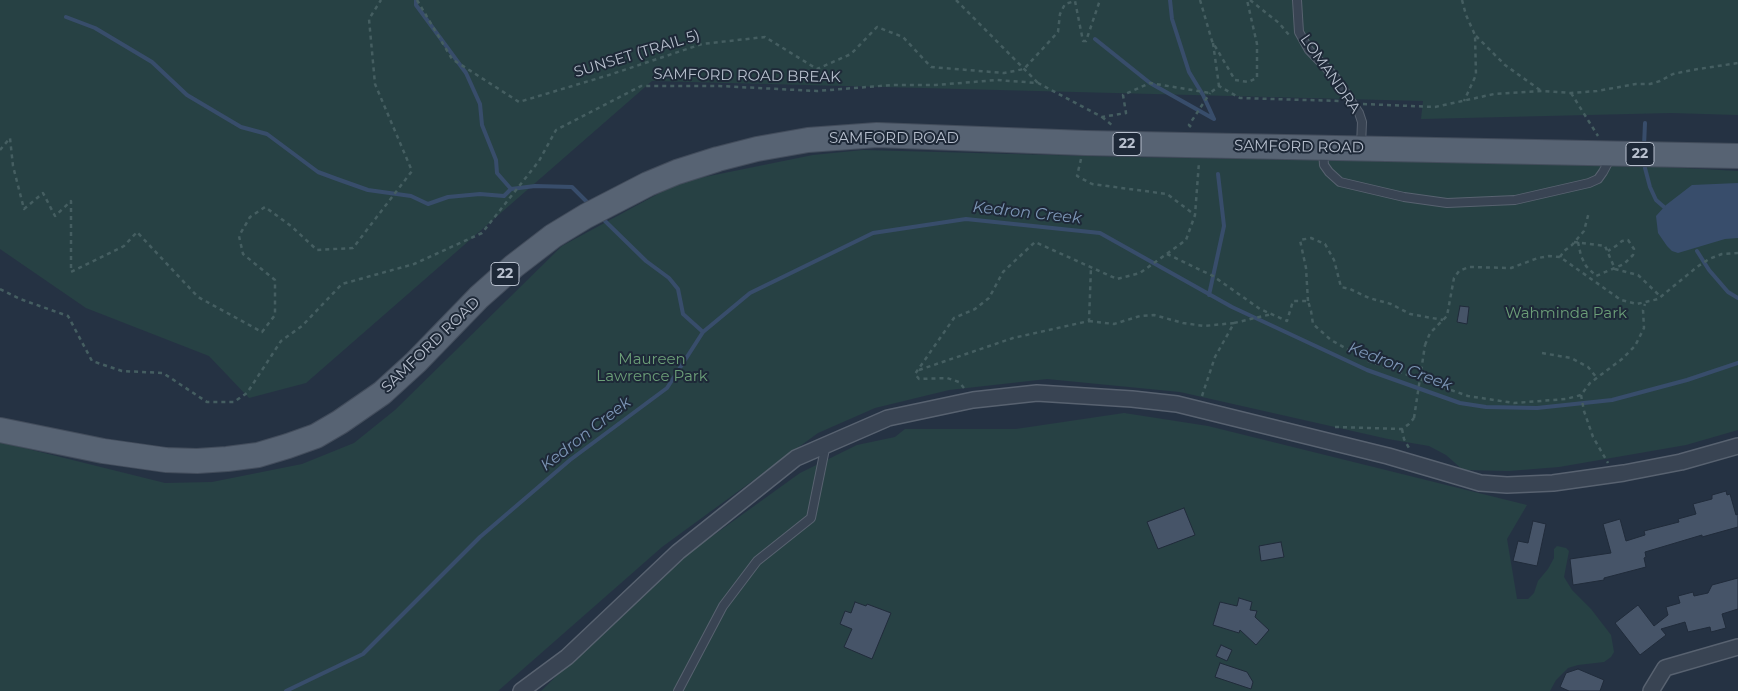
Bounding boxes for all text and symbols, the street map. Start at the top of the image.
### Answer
street label: SUNSET (TRAIL 5) [572,26,702,82]
street label: LOMANDRA [1296,31,1364,117]
street label: SAMFORD ROAD BREAK [653,65,841,87]
street label: SAMFORD ROAD [829,130,959,148]
road number: 22 [1113,132,1141,156]
street label: SAMFORD ROAD [1234,137,1364,157]
road number: 22 [1626,142,1654,166]
water label: Kedron Creek [972,198,1082,228]
road number: 22 [491,262,519,286]
street label: SAMFORD ROAD [378,293,484,397]
park label: Wahminda Park [1505,305,1627,323]
water label: Kedron Creek [1346,338,1454,396]
park label: Maureen Lawrence Park [596,351,708,386]
water label: Kedron Creek [537,393,635,475]

